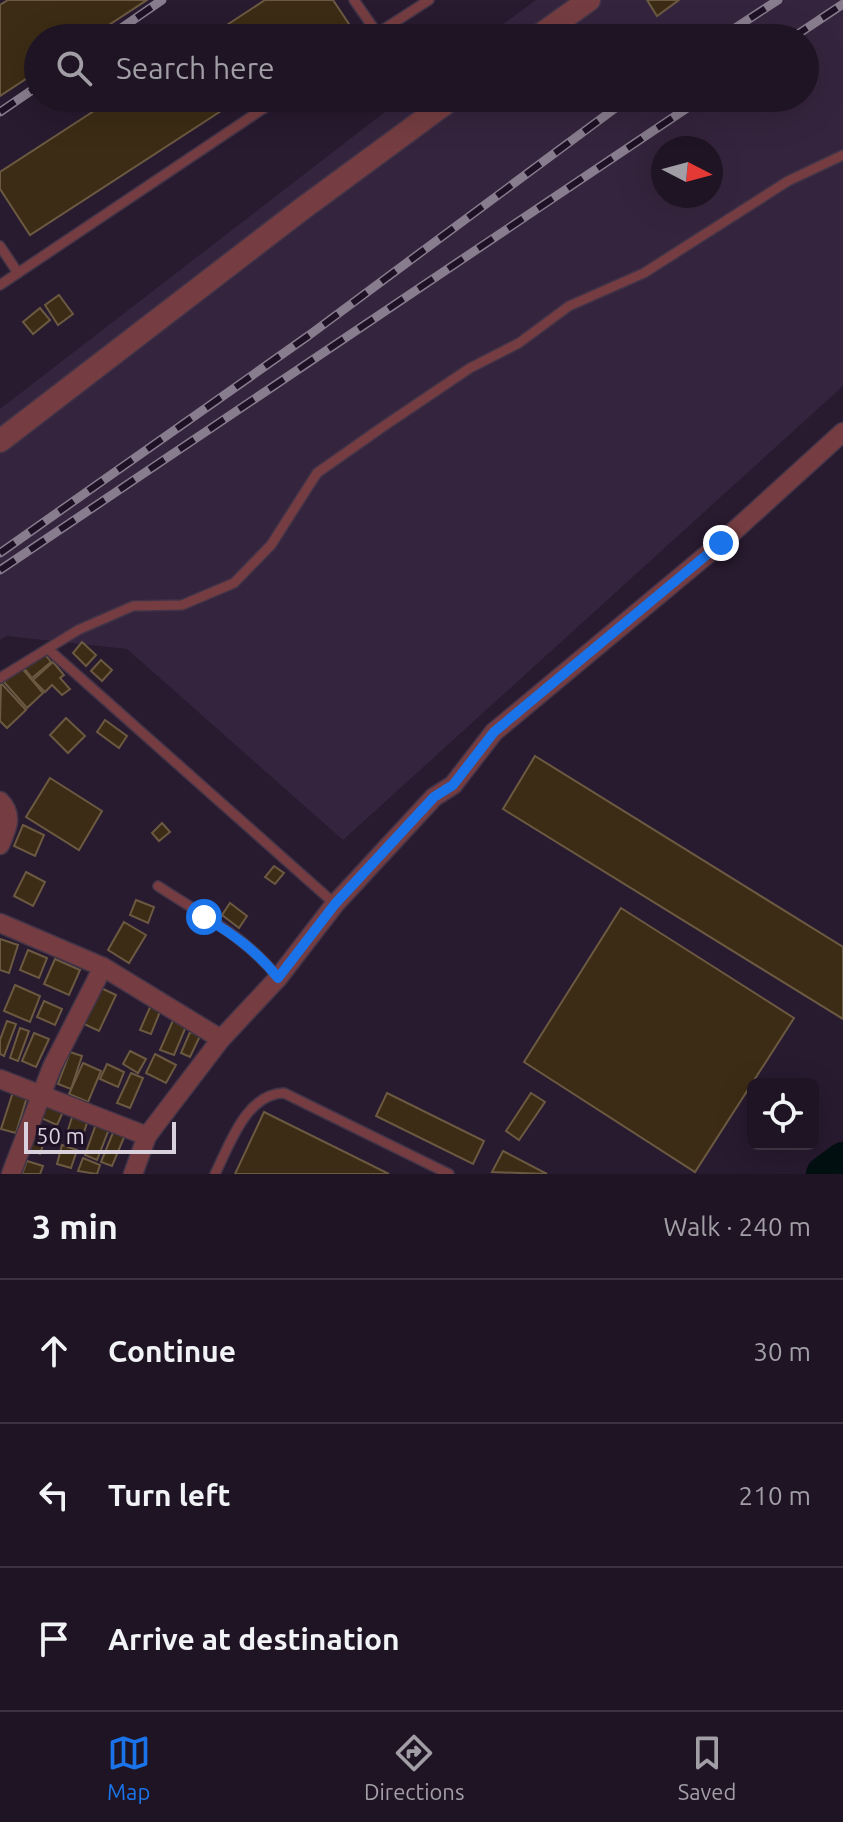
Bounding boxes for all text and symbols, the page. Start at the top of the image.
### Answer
search box [24,24,819,112]
icon: search [52,46,96,90]
text: Search here [116,51,275,85]
north arrow [651,136,723,208]
route end [703,525,739,561]
route start [186,899,222,935]
map controls [747,1078,819,1150]
button: locate [747,1078,819,1150]
scale bar [24,1118,176,1154]
text: 50 m [36,1123,85,1148]
text: 3 min [32,1207,118,1245]
text: Walk · 240 m [663,1212,811,1241]
icon: ahead [32,1329,76,1373]
text: Continue [108,1334,236,1368]
text: 30 m [753,1337,811,1366]
icon: left [32,1473,76,1517]
text: Turn left [108,1478,230,1512]
text: 210 m [739,1481,811,1510]
icon: arrive [32,1617,76,1661]
text: Arrive at destination [108,1622,400,1656]
tab: Map [107,1731,151,1804]
tab: Directions [364,1731,464,1804]
tab: Saved [678,1731,736,1804]

